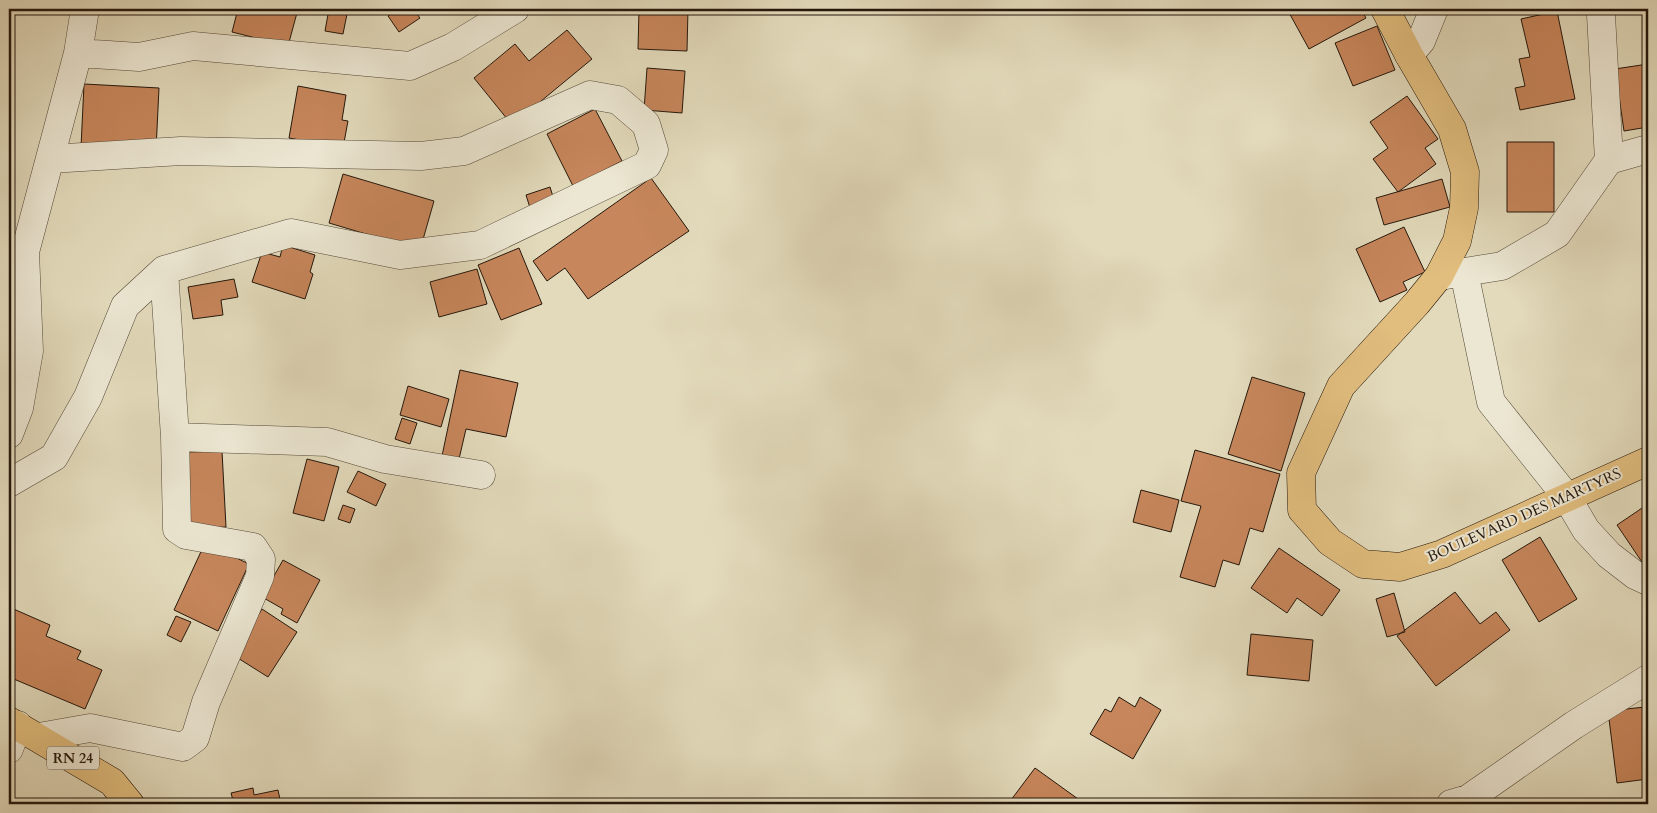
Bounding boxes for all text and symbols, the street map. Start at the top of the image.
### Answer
street label: BOULEVARD DES MARTYRS [1424,463,1624,567]
road number: RN 24 [47,746,99,770]

